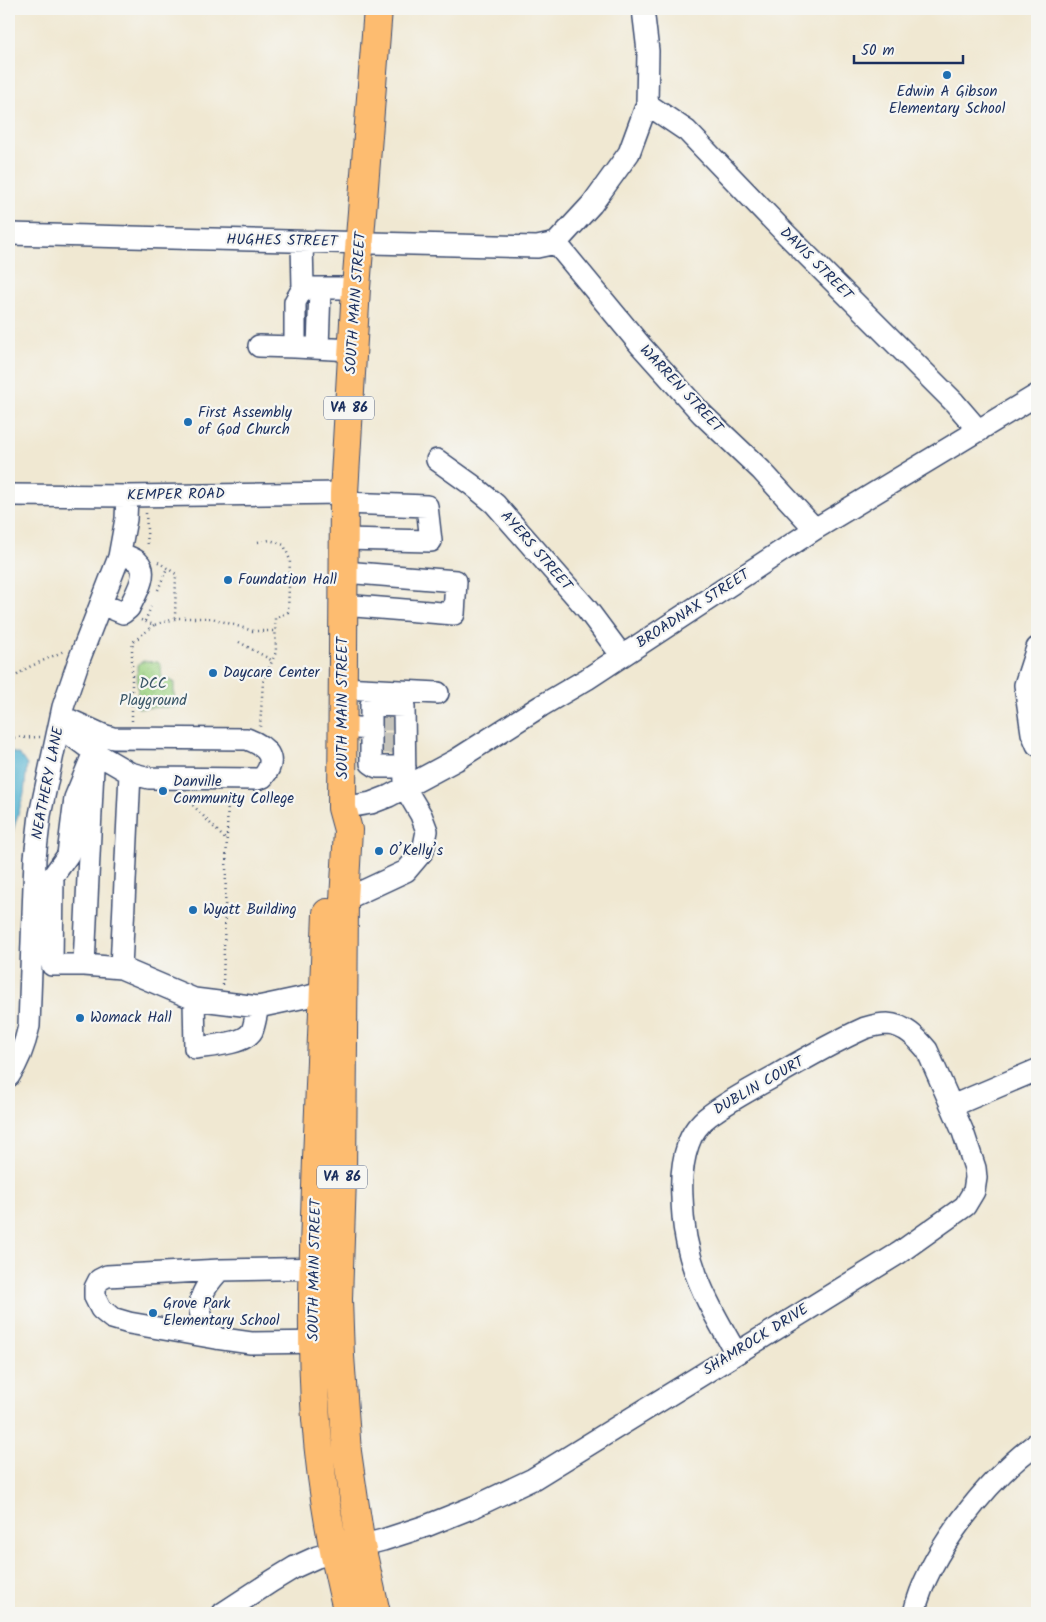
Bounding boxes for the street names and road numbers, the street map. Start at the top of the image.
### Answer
street label: DAVIS STREET [774,222,860,308]
street label: HUGHES STREET [226,228,340,254]
street label: SOUTH MAIN STREET [339,229,373,375]
street label: WARREN STREET [633,339,730,440]
road number: VA 86 [324,396,374,419]
street label: KEMPER ROAD [127,482,225,508]
street label: AYERS STREET [494,506,579,598]
street label: BROADNAX STREET [631,562,756,655]
street label: SOUTH MAIN STREET [331,635,355,779]
street label: NEATHERY LANE [25,723,71,842]
street label: DUBLIN COURT [709,1049,811,1122]
road number: VA 86 [317,1166,367,1188]
street label: SOUTH MAIN STREET [302,1197,328,1341]
street label: SHAMROCK DRIVE [698,1297,815,1382]

